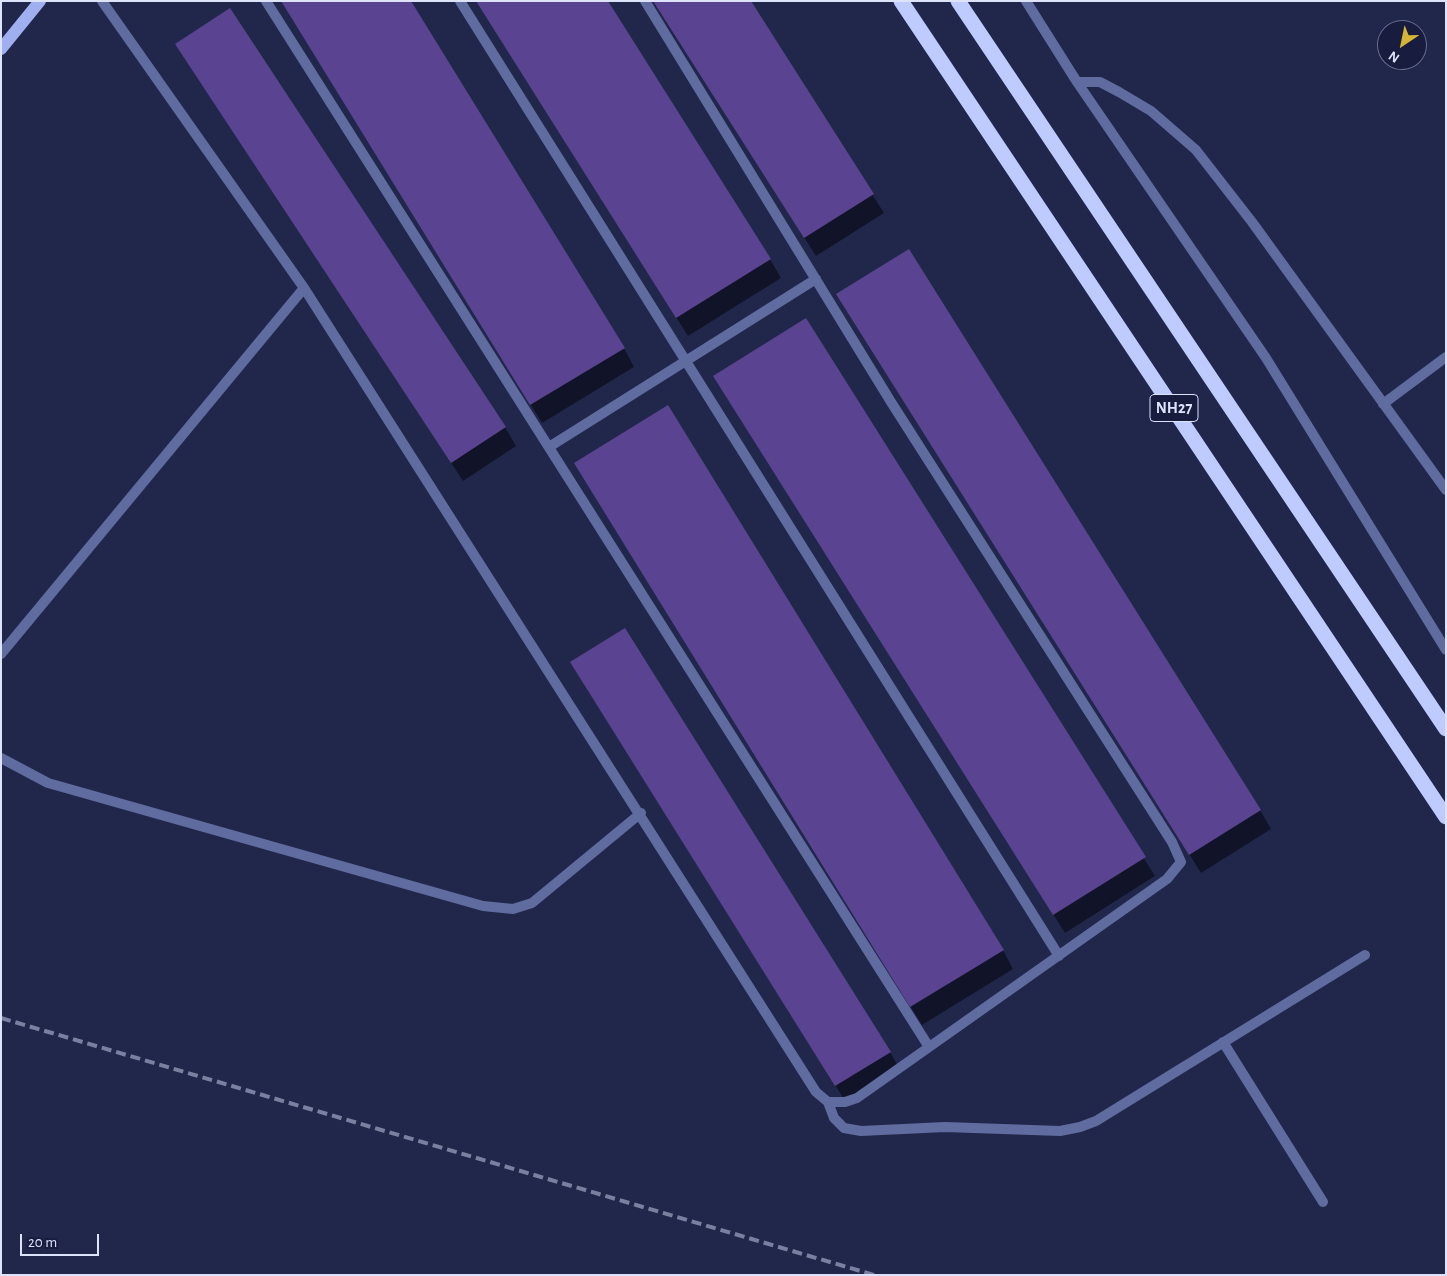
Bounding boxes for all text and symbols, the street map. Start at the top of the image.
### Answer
north arrow [1377,20,1427,70]
text: N [1386,48,1402,65]
road number: NH27 [1150,394,1198,422]
scale bar [22,1224,101,1256]
text: 20 m [28,1235,57,1250]

